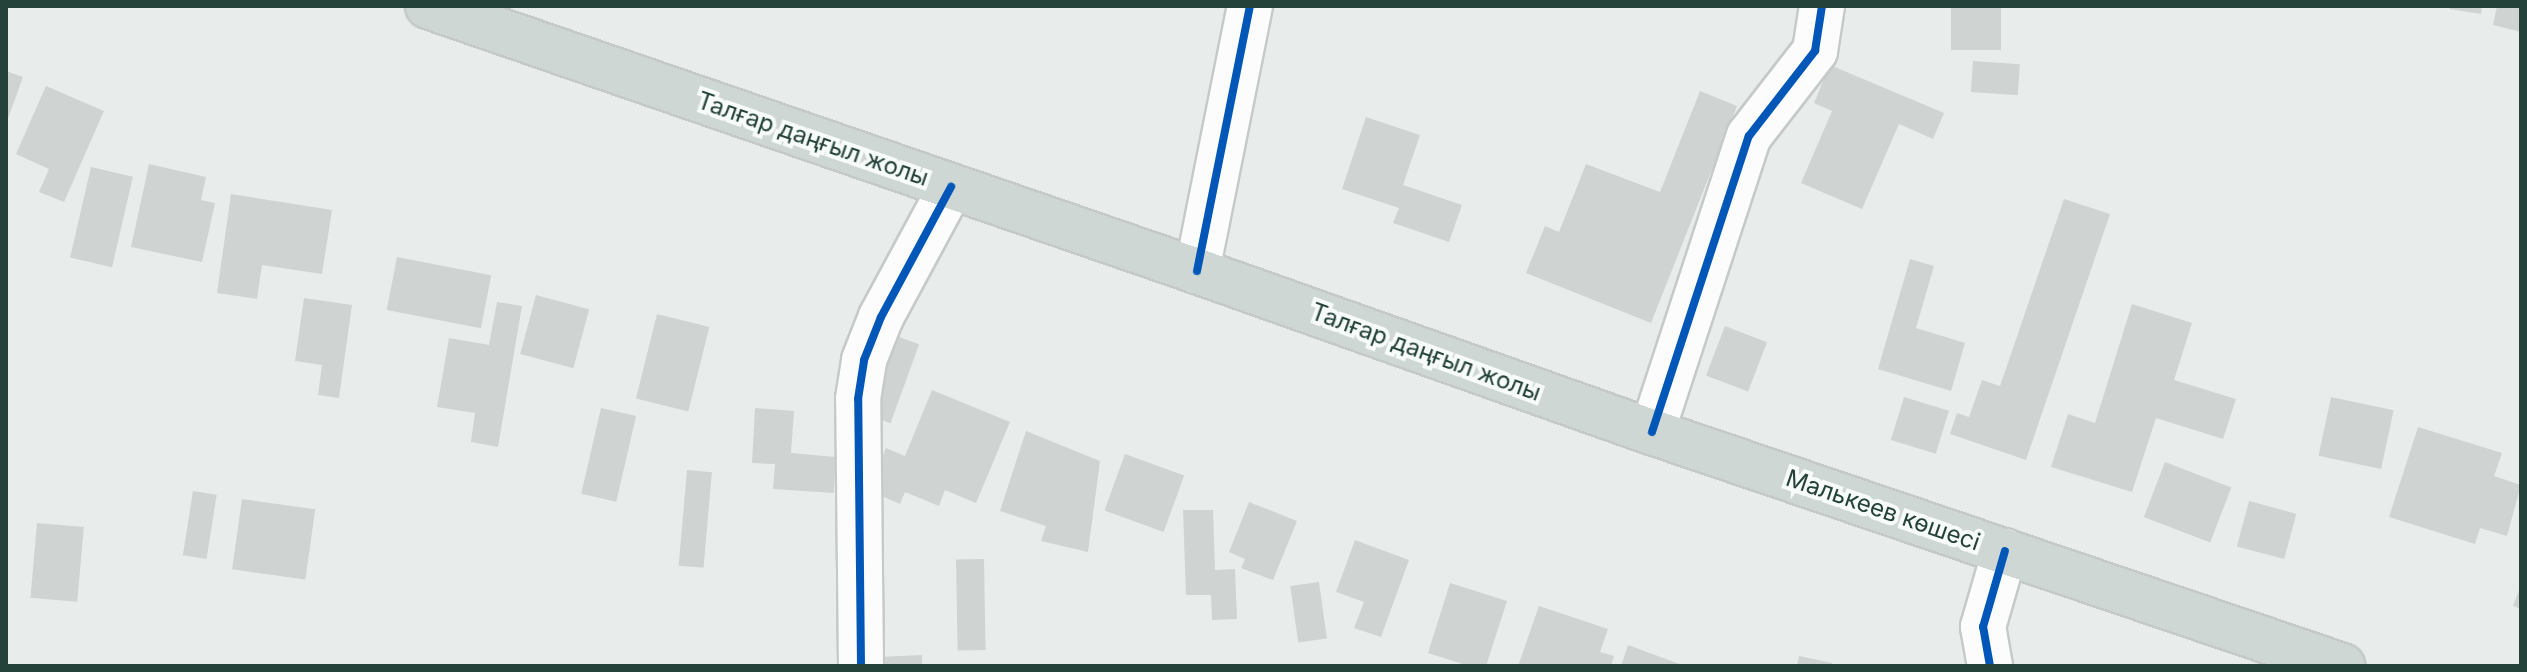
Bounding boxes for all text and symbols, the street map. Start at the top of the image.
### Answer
street label: Талғар даңғыл жолы [694,86,932,192]
street label: Талғар даңғыл жолы [1307,297,1545,407]
street label: Малькеев көшесі [1782,463,1984,557]

